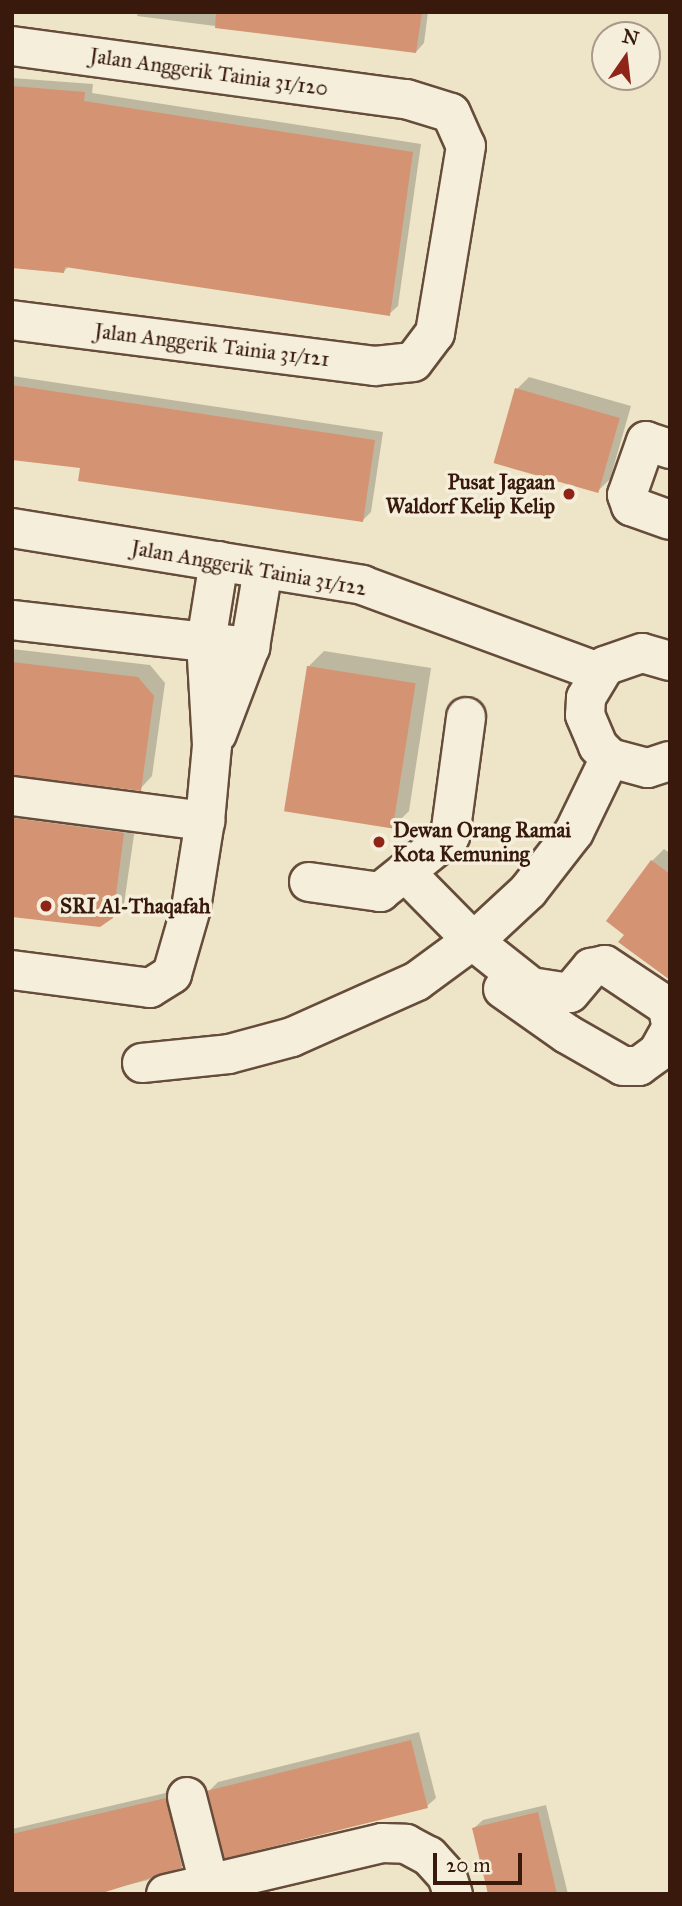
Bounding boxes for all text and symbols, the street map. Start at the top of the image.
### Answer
north arrow [591,21,661,91]
text: N [620,24,641,50]
street label: Jalan Anggerik Tainia 31/120 [88,43,330,101]
street label: Jalan Anggerik Tainia 31/121 [93,318,331,372]
place label: Pusat Jagaan Waldorf Kelip Kelip [386,469,555,519]
marker: Pusat Jagaan Waldorf Kelip Kelip [561,486,577,502]
street label: Jalan Anggerik Tainia 31/122 [129,535,369,601]
place label: Dewan Orang Ramai Kota Kemuning [393,817,571,867]
marker: Dewan Orang Ramai Kota Kemuning [371,834,387,850]
place label: SRI Al-Thaqafah [60,893,210,919]
marker: SRI Al-Thaqafah [38,898,54,914]
scale bar [437,1840,526,1884]
text: 20 m [446,1852,491,1878]

